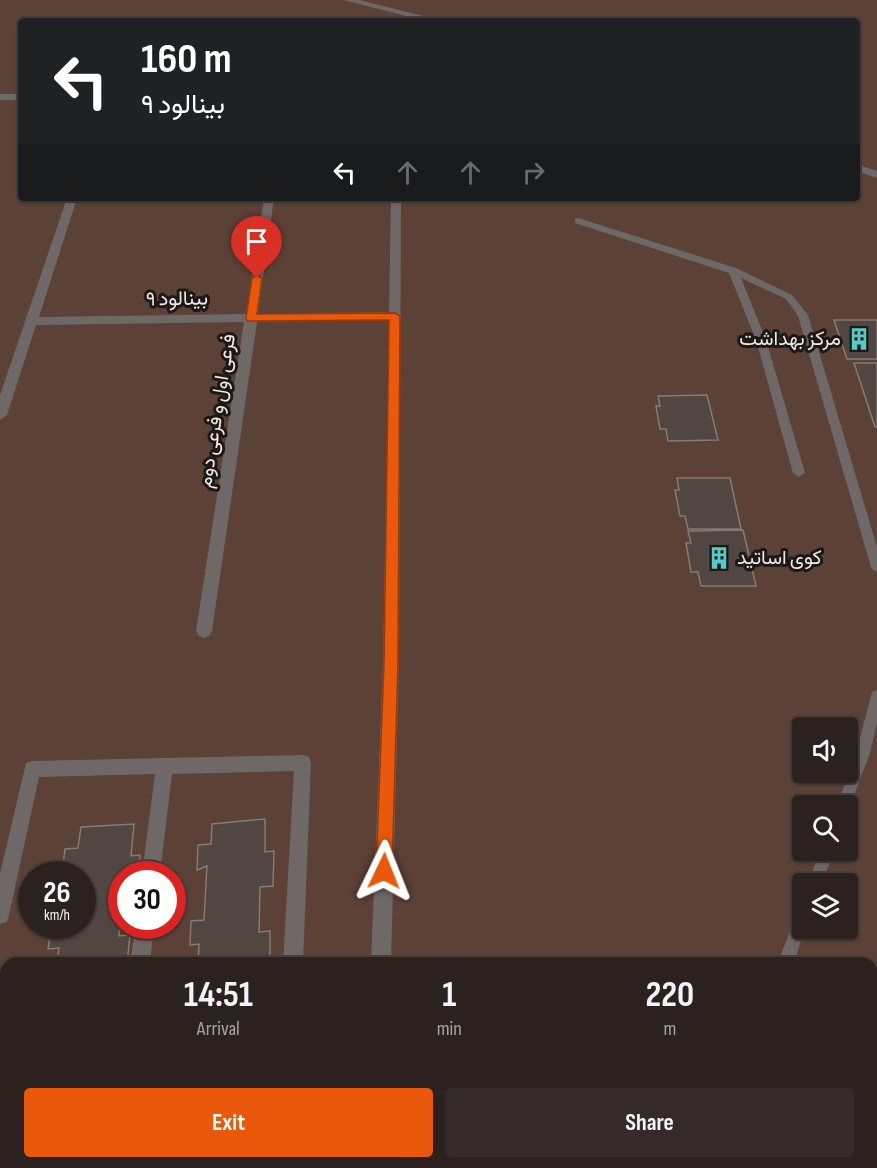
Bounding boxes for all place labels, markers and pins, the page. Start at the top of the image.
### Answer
pin [231,216,282,278]
building icon: مرکز بهداشت [846,326,872,352]
place label: مرکز بهداشت [739,327,841,351]
building icon: کوی اساتید [706,545,732,571]
place label: کوی اساتید [737,546,822,570]

